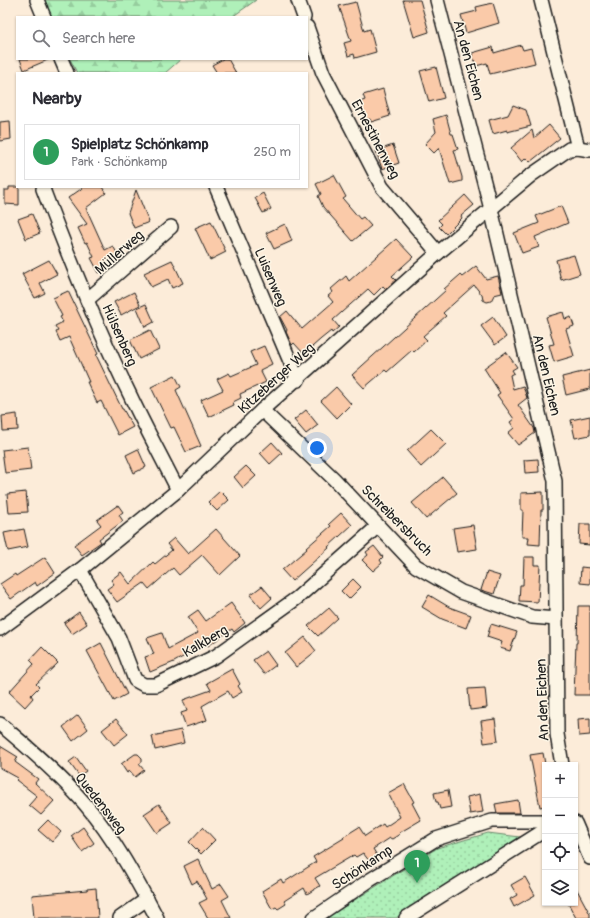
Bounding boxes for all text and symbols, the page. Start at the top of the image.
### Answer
search box [16,16,308,60]
street label: An den Eichen [450,18,487,102]
icon: search [30,27,52,49]
text: Search here [62,29,135,48]
text: Nearby [32,88,81,109]
street label: Ernestinenweg [348,97,404,182]
text: Spielplatz Schönkamp [71,135,208,154]
text: 1 [43,144,49,160]
text: 250 m [253,144,291,160]
text: Park · Schönkamp [71,154,168,170]
street label: Müllerweg [91,227,147,278]
street label: Luisenweg [251,246,290,309]
street label: Hülsenberg [98,302,141,369]
street label: An den Eichen [529,333,564,417]
street label: Kitzeberger Weg [234,339,318,417]
your location [307,438,327,458]
street label: Schreibersbruch [358,481,436,559]
street label: Kalkberg [179,622,231,661]
street label: An den Eichen [533,658,552,742]
map controls [542,762,578,906]
button: + [542,762,578,798]
street label: Quedensweg [71,769,130,837]
button: − [542,798,578,834]
button: locate [542,834,578,870]
street label: Schönkamp [329,841,396,893]
pin: 1 [404,850,430,883]
button: layers [542,870,578,906]

